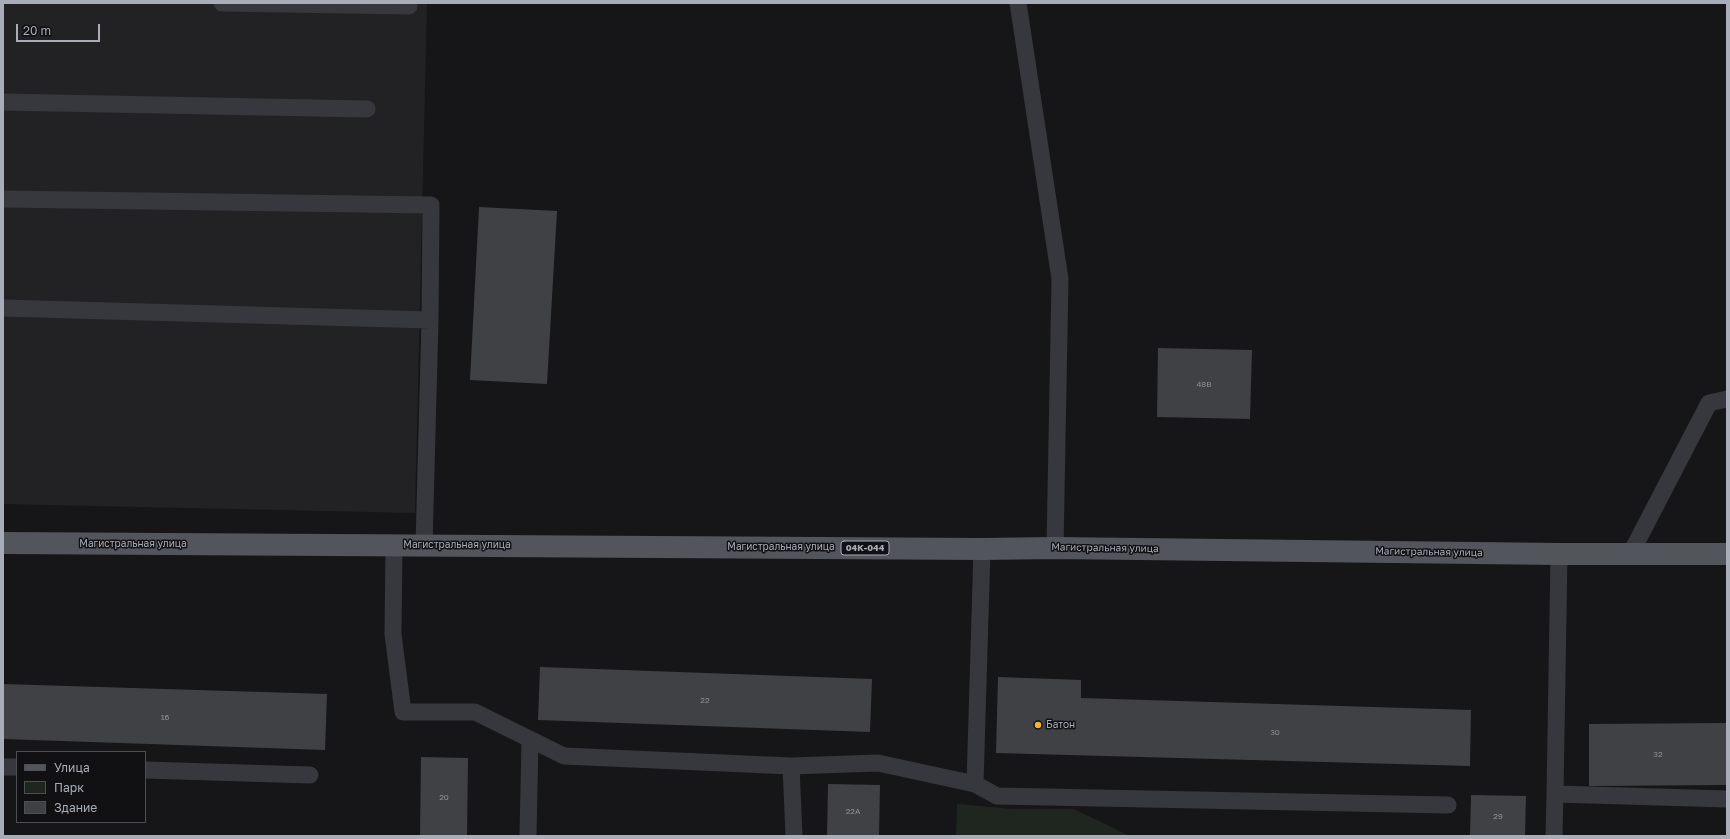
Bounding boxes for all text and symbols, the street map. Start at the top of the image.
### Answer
scale bar [18,16,102,42]
text: 20 m [23,23,51,38]
house number: 48В [1196,379,1212,389]
street label: Магистральная улица [79,538,187,550]
street label: Магистральная улица [403,539,511,551]
street label: Магистральная улица [727,541,835,553]
road number: 04К-044 [841,541,889,555]
street label: Магистральная улица [1051,541,1159,555]
street label: Магистральная улица [1375,545,1483,559]
house number: 22 [700,695,710,705]
house number: 16 [161,712,169,722]
place label: Батон [1046,719,1075,731]
marker: Батон [1033,720,1043,730]
house number: 30 [1270,727,1280,737]
house number: 32 [1653,749,1663,759]
legend [16,751,146,823]
text: Улица [54,760,90,775]
text: Парк [54,780,84,795]
house number: 20 [439,792,449,802]
text: Здание [54,800,97,815]
house number: 22А [846,806,860,816]
house number: 29 [1493,811,1503,821]

